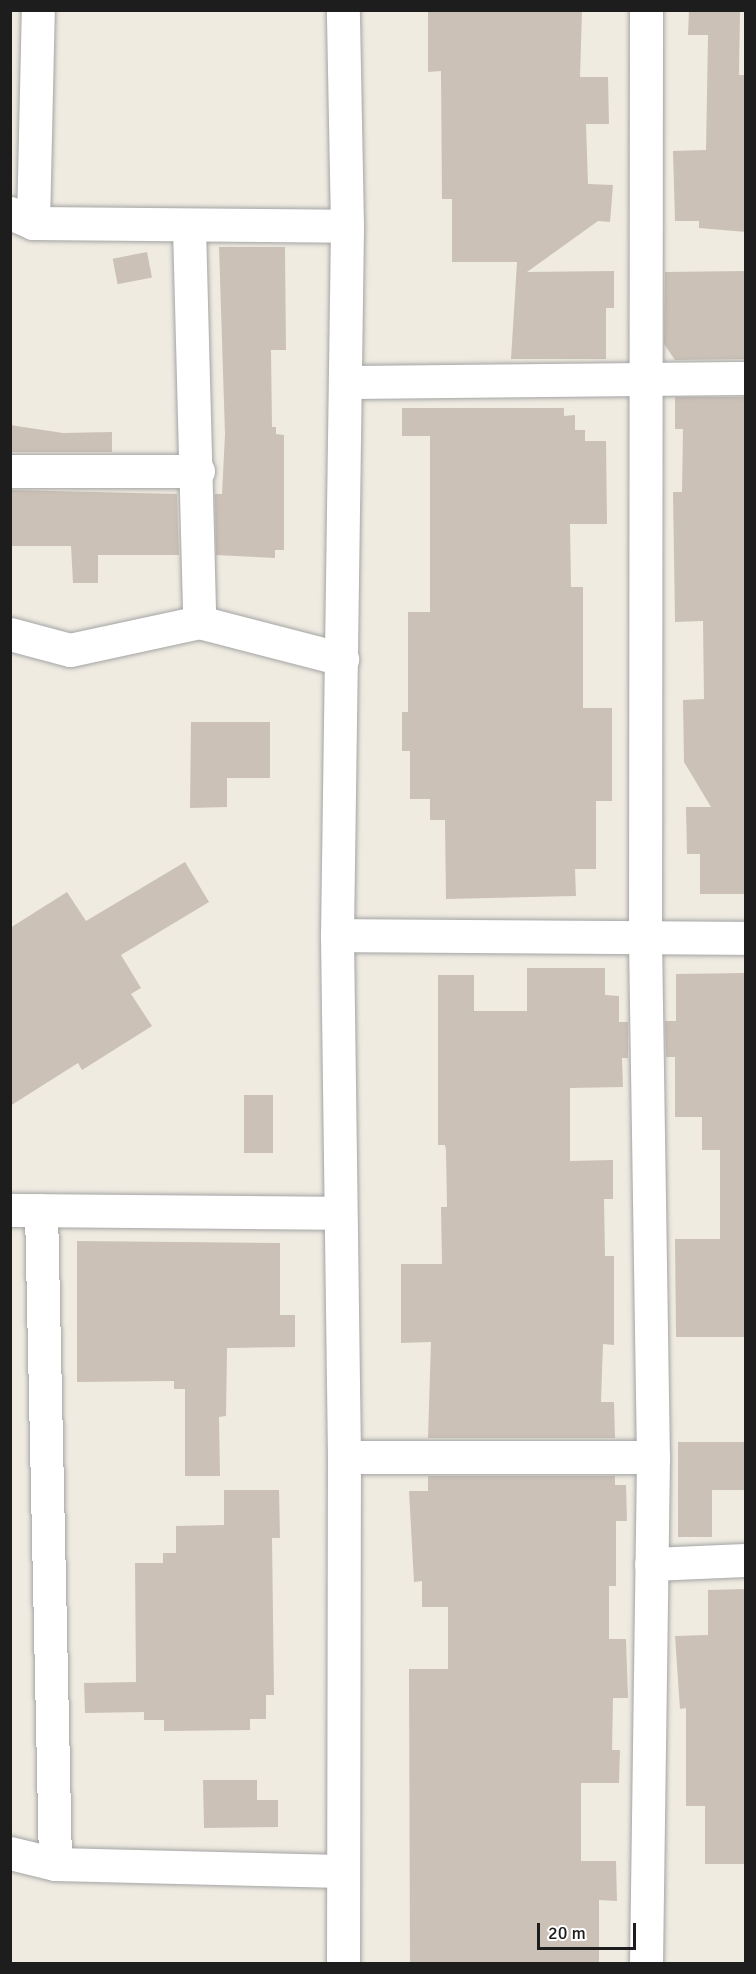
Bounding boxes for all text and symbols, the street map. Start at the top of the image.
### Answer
scale bar [540,1911,639,1949]
text: 20 m [548,1922,586,1944]

